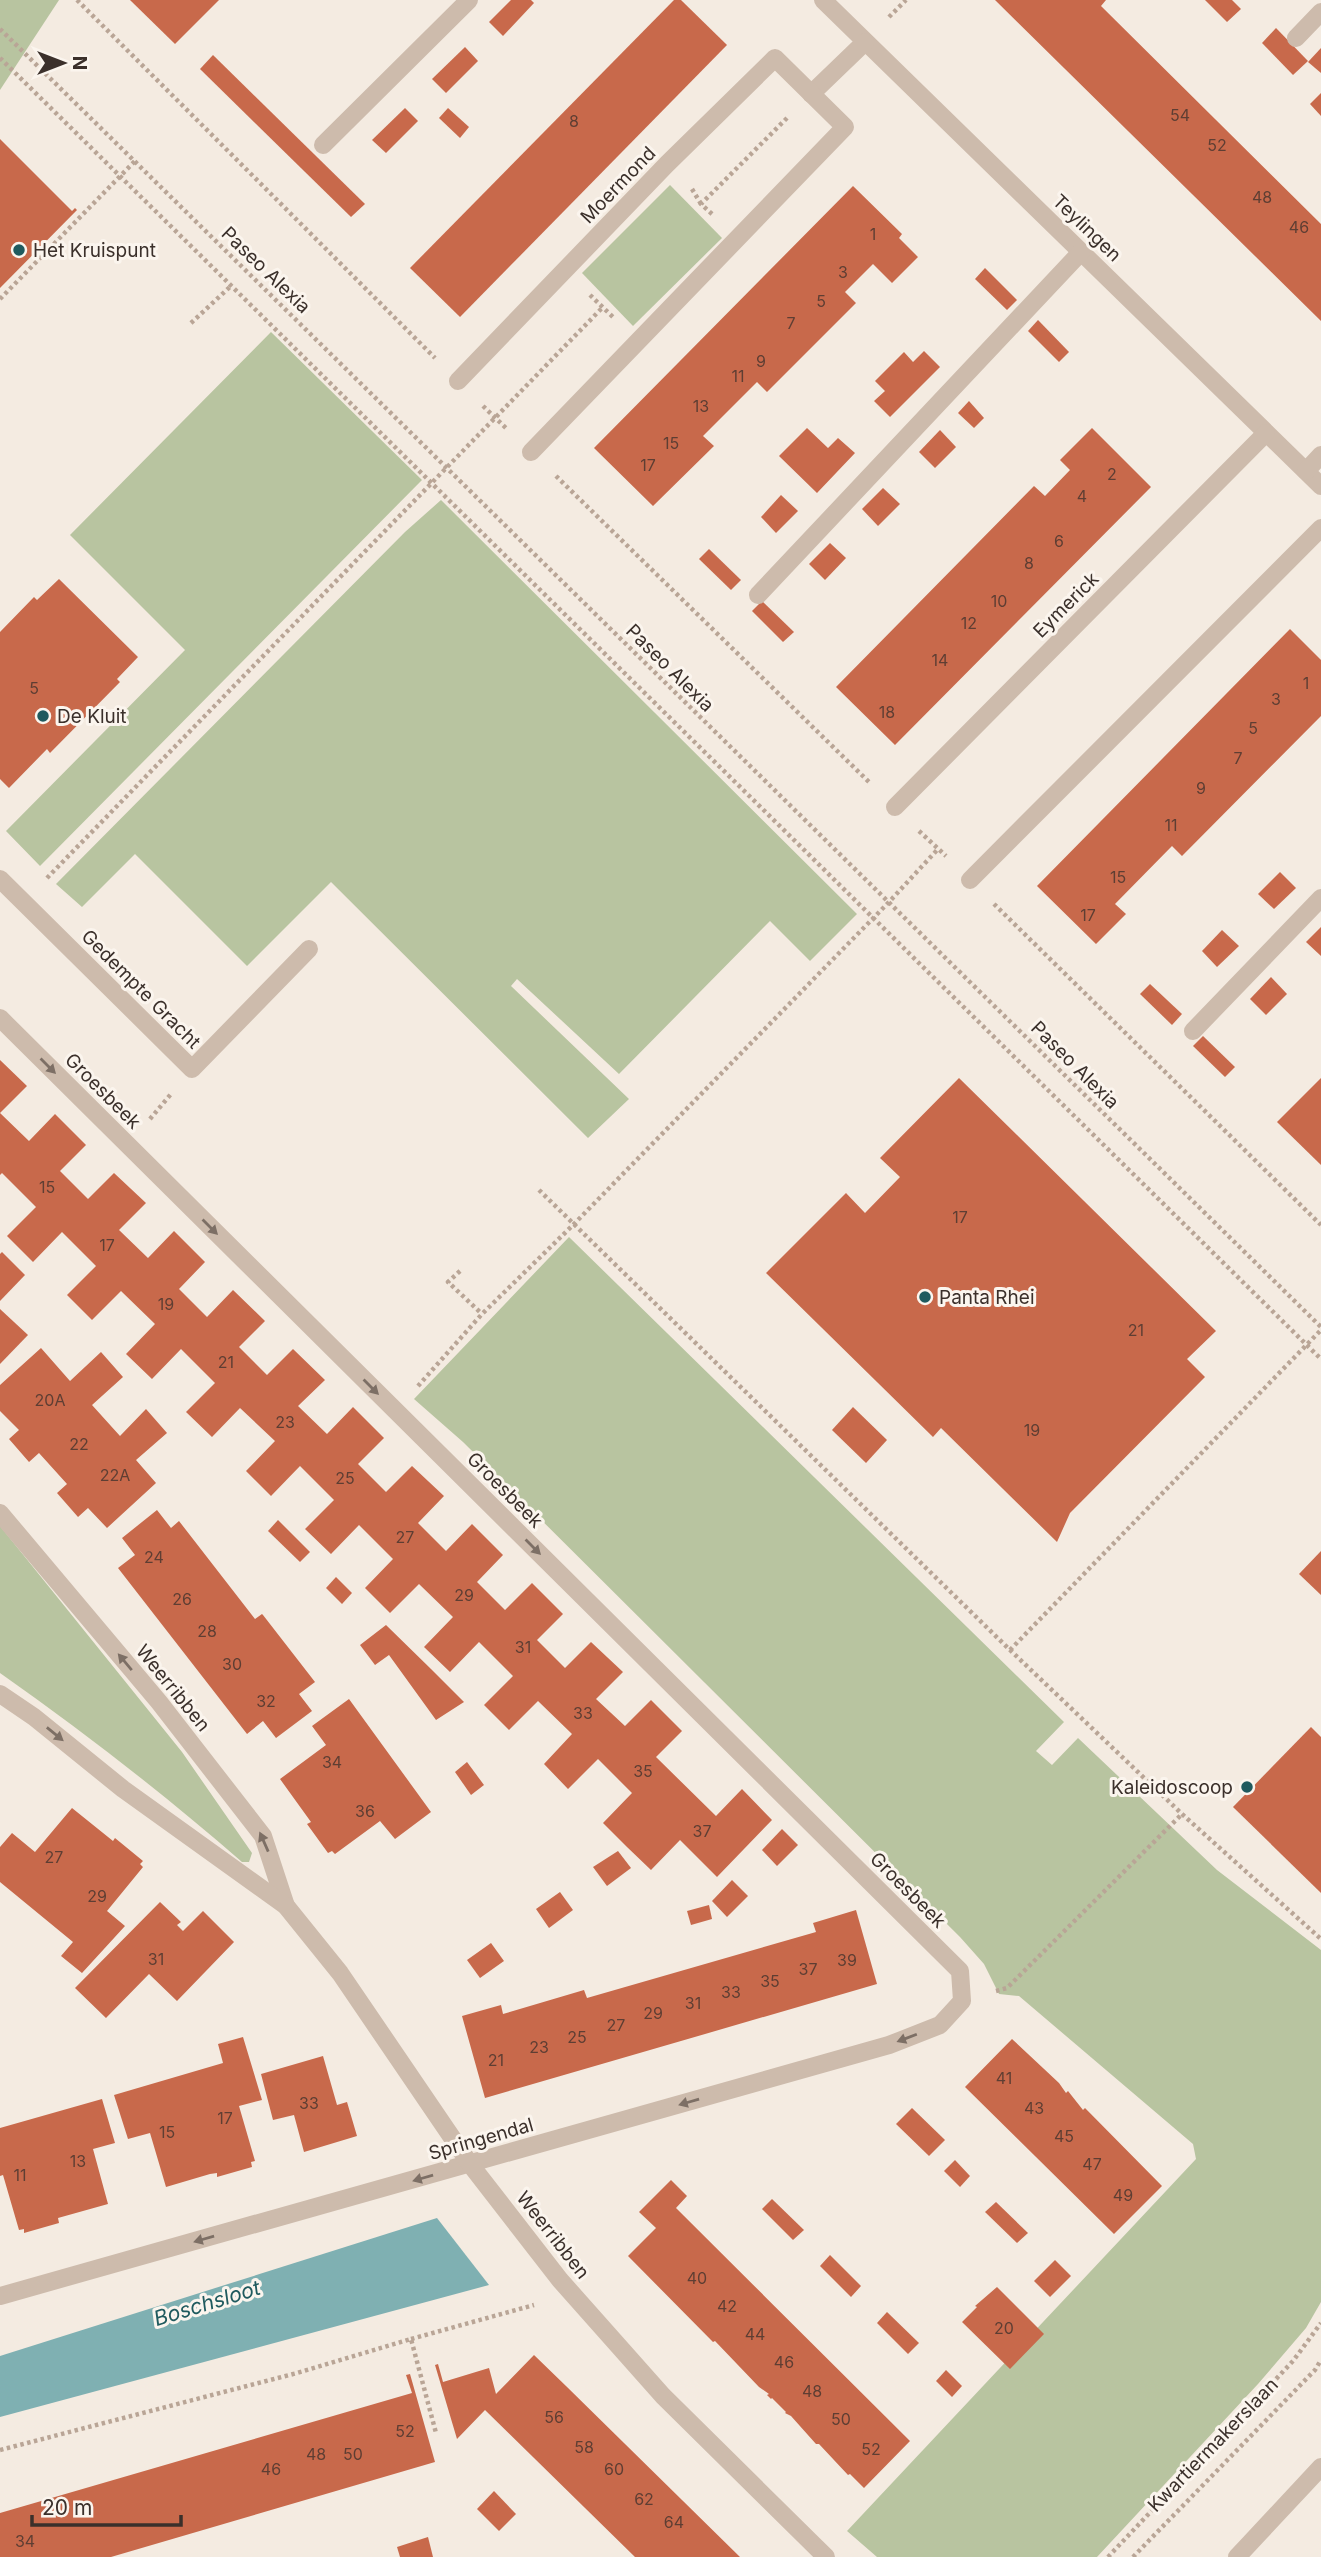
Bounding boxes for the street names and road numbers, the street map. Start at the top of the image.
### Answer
street label: Moermond [576,142,660,228]
street label: Teylingen [1048,190,1126,266]
street label: Paseo Alexia [217,222,315,318]
street label: Eymerick [1028,567,1104,643]
street label: Paseo Alexia [621,619,719,717]
street label: Gedempte Gracht [77,925,205,1053]
street label: Paseo Alexia [1026,1016,1124,1114]
street label: Groesbeek [60,1048,146,1134]
street label: Groesbeek [462,1447,548,1533]
street label: Weerribben [131,1640,215,1736]
street label: Groesbeek [865,1847,951,1933]
street label: Springendal [426,2113,536,2165]
street label: Weerribben [512,2187,594,2283]
street label: Kwartiermakerslaan [1143,2373,1283,2517]

